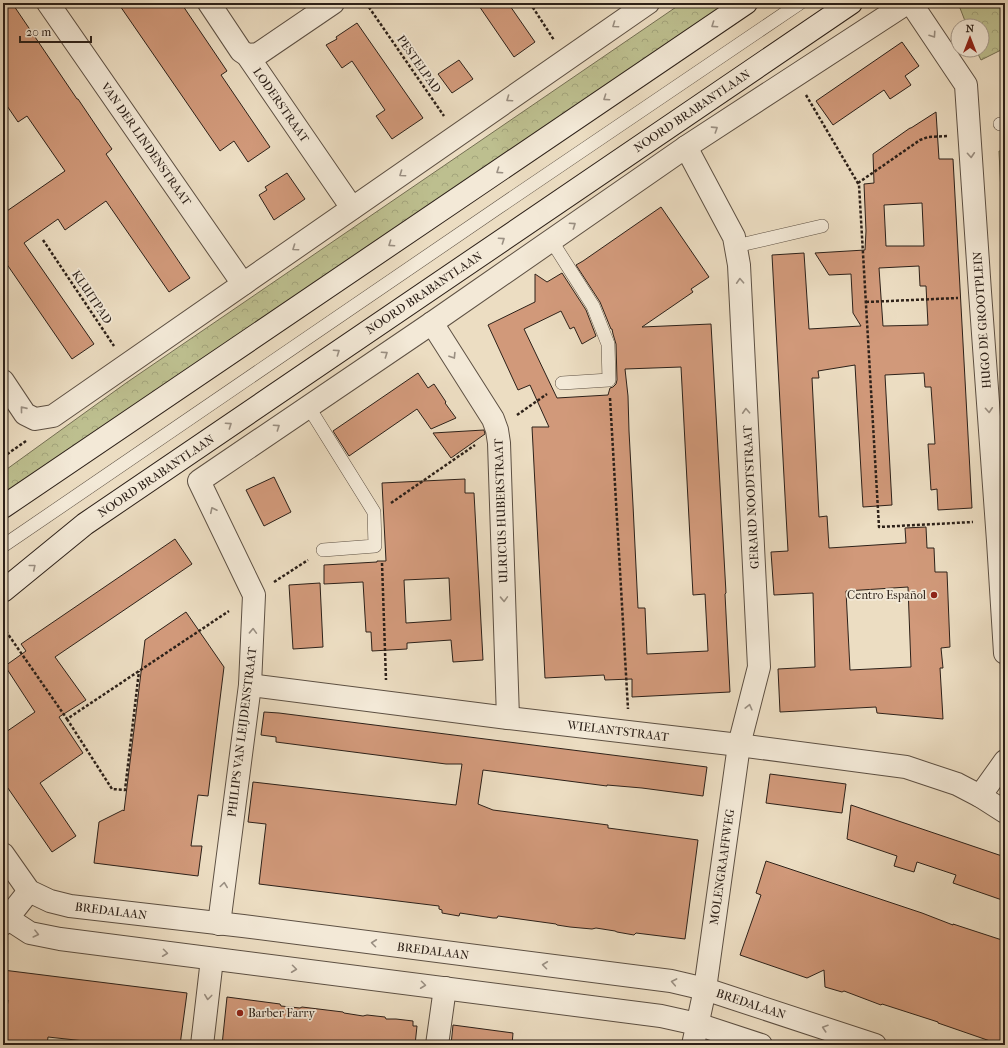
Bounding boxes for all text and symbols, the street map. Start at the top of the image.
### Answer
scale bar [20,18,91,44]
north arrow [950,18,990,58]
one-way arrow [613,20,620,27]
one-way arrow [711,20,718,28]
text: N [966,22,975,35]
text: 20 m [26,25,51,39]
one-way arrow [928,31,935,38]
street label: PESTELPAD [394,33,444,95]
street label: LODERSTRAAT [250,65,312,146]
street label: NOORD BRABANTLAAN [631,67,753,155]
street label: VAN DER LINDENSTRAAT [98,79,194,209]
one-way arrow [603,93,610,101]
one-way arrow [506,94,513,101]
one-way arrow [711,126,718,133]
one-way arrow [967,152,975,158]
one-way arrow [496,166,503,173]
one-way arrow [399,169,406,177]
one-way arrow [568,223,575,230]
one-way arrow [498,238,505,245]
one-way arrow [388,239,395,247]
one-way arrow [293,243,300,250]
street label: NOORD BRABANTLAAN [363,249,485,337]
street label: HUGO DE GROOTPLEIN [970,251,994,389]
street label: KLUITPAD [69,268,115,326]
one-way arrow [735,278,744,284]
one-way arrow [333,349,340,357]
one-way arrow [448,351,455,358]
one-way arrow [381,352,388,359]
one-way arrow [20,407,27,414]
one-way arrow [984,407,993,413]
one-way arrow [742,408,751,414]
one-way arrow [225,423,232,430]
one-way arrow [273,424,280,432]
street label: GERARD NOODTSTRAAT [740,424,762,569]
street label: NOORD BRABANTLAAN [95,432,217,520]
street label: ULRICUS HUBERSTRAAT [491,437,511,584]
one-way arrow [210,507,218,515]
one-way arrow [29,564,36,571]
place label: Centro Español [847,588,927,602]
marker: Centro Español [929,590,939,600]
one-way arrow [500,596,508,602]
one-way arrow [249,628,257,634]
street label: PHILIPS VAN LEIJDENSTRAAT [225,645,259,818]
one-way arrow [744,704,753,711]
street label: WIELANTSTRAAT [565,718,671,744]
street label: MOLENGRAAFFWEG [707,808,737,926]
one-way arrow [219,882,228,888]
street label: BREDALAAN [74,900,148,922]
one-way arrow [32,929,39,938]
one-way arrow [371,939,377,948]
street label: BREDALAAN [396,940,470,962]
one-way arrow [162,948,168,957]
one-way arrow [542,961,548,970]
one-way arrow [291,964,297,973]
one-way arrow [671,978,677,986]
one-way arrow [420,980,426,989]
street label: BREDALAAN [714,986,788,1022]
one-way arrow [203,994,212,1000]
place label: Barber Farry [248,1006,315,1020]
marker: Barber Farry [235,1008,245,1018]
one-way arrow [821,1025,828,1033]

